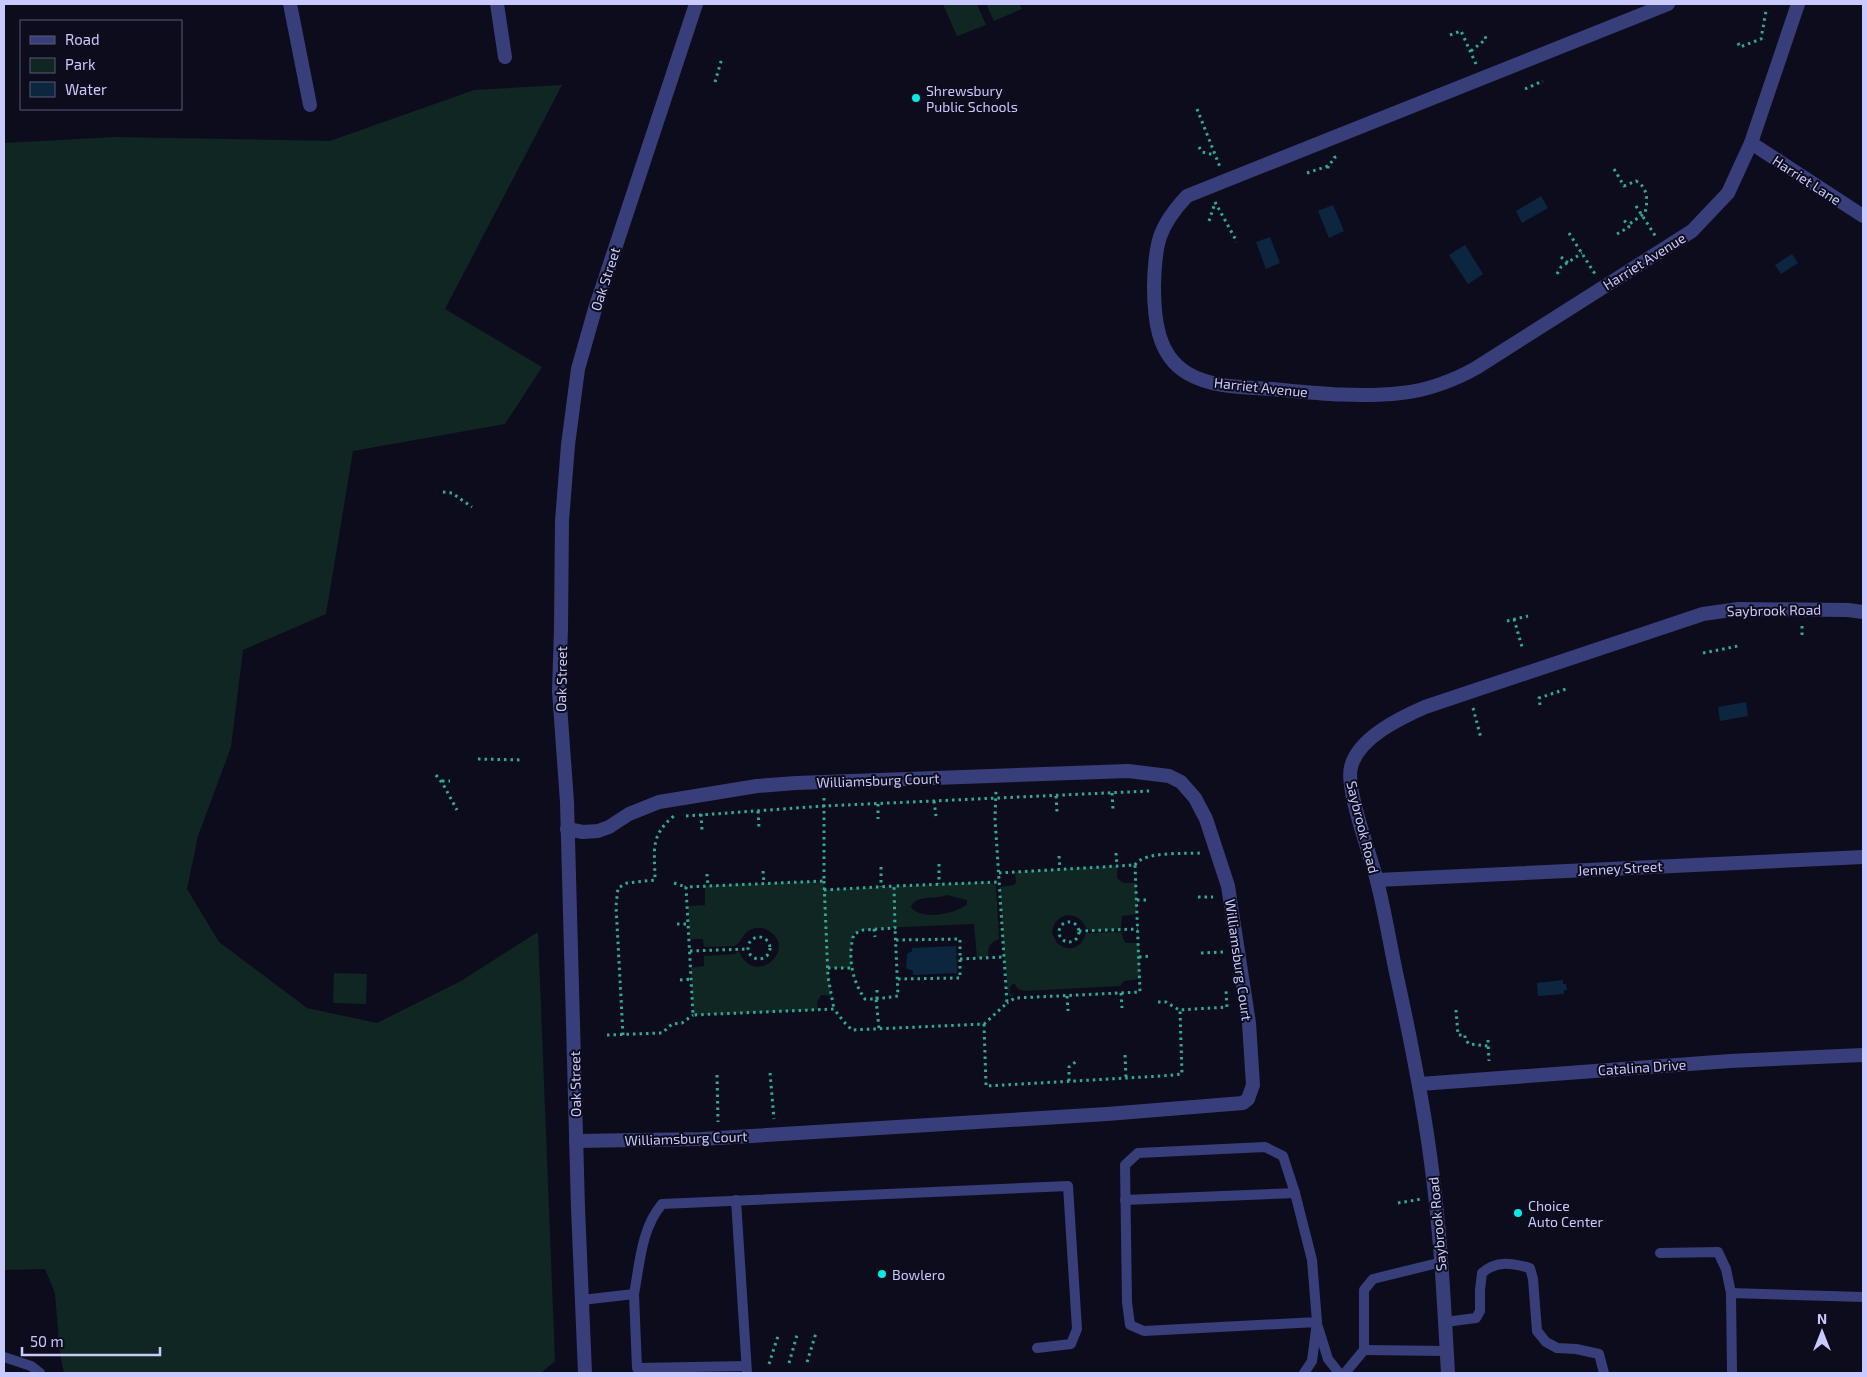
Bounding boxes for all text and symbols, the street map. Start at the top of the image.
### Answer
legend [20,20,182,110]
text: Road [65,30,100,48]
text: Park [65,55,96,73]
text: Water [65,80,107,98]
place label: Shrewsbury Public Schools [926,82,1018,115]
marker: Shrewsbury Public Schools [910,92,922,104]
street label: Harriet Lane [1770,152,1844,208]
street label: Harriet Avenue [1600,229,1688,293]
street label: Oak Street [587,245,623,313]
street label: Harriet Avenue [1213,374,1309,400]
street label: Saybrook Road [1727,601,1821,619]
street label: Oak Street [552,646,570,712]
street label: Williamsburg Court [816,769,940,791]
street label: Saybrook Road [1343,779,1383,875]
street label: Jenney Street [1577,857,1663,879]
street label: Williamsburg Court [1222,898,1256,1022]
street label: Oak Street [566,1051,584,1117]
street label: Catalina Drive [1597,1055,1687,1079]
street label: Williamsburg Court [624,1127,748,1149]
street label: Saybrook Road [1424,1176,1450,1272]
place label: Choice Auto Center [1528,1197,1604,1230]
marker: Choice Auto Center [1512,1207,1524,1219]
place label: Bowlero [892,1266,945,1283]
marker: Bowlero [876,1268,888,1280]
north arrow [1797,1307,1847,1357]
text: N [1817,1310,1827,1327]
scale bar [22,1324,160,1356]
text: 50 m [30,1332,64,1350]

